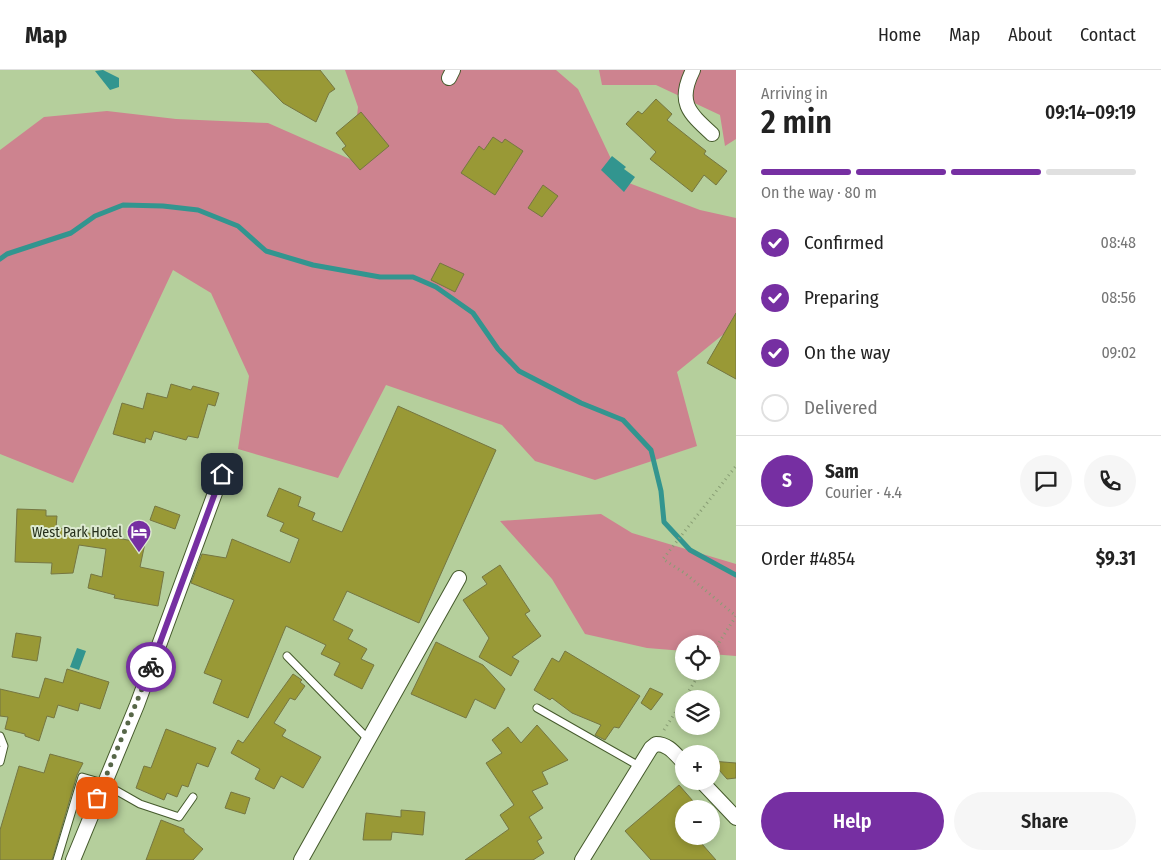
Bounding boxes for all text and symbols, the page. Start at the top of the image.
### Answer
text: Map [25,21,67,49]
text: Home [878,24,921,46]
text: Map [949,24,980,46]
text: About [1008,24,1052,46]
text: Contact [1080,24,1136,46]
text: Arriving in [761,84,828,103]
text: 09:14–09:19 [1045,101,1136,124]
text: 2 min [761,103,832,141]
text: On the way · 80 m [761,183,877,202]
icon: check [761,229,789,257]
text: Confirmed [804,231,884,254]
text: 08:48 [1101,233,1136,252]
icon: check [761,284,789,312]
text: Preparing [804,286,879,309]
text: 08:56 [1101,288,1136,307]
icon: check [761,339,789,367]
text: On the way [804,341,890,364]
text: 09:02 [1101,343,1136,362]
text: Delivered [804,396,878,419]
pin [201,453,243,495]
button: chat [1020,455,1072,507]
button: phone [1084,455,1136,507]
icon: home [208,460,236,488]
text: Sam [825,460,859,483]
text: S [782,469,792,492]
text: Courier · 4.4 [825,483,902,502]
hotel icon: West Park Hotel [126,519,152,553]
place label: West Park Hotel [32,524,122,541]
text: Order #4854 [761,547,855,570]
text: $9.31 [1096,547,1136,570]
map controls [675,635,720,845]
button: locate [675,635,720,680]
courier [126,642,176,692]
icon: bike [137,653,165,681]
button: layers [675,690,720,735]
button: + [675,745,720,790]
pin [76,777,118,819]
icon: bag [83,784,111,812]
button: Help [761,792,944,850]
button: Share [954,792,1136,850]
button: − [675,800,720,845]

